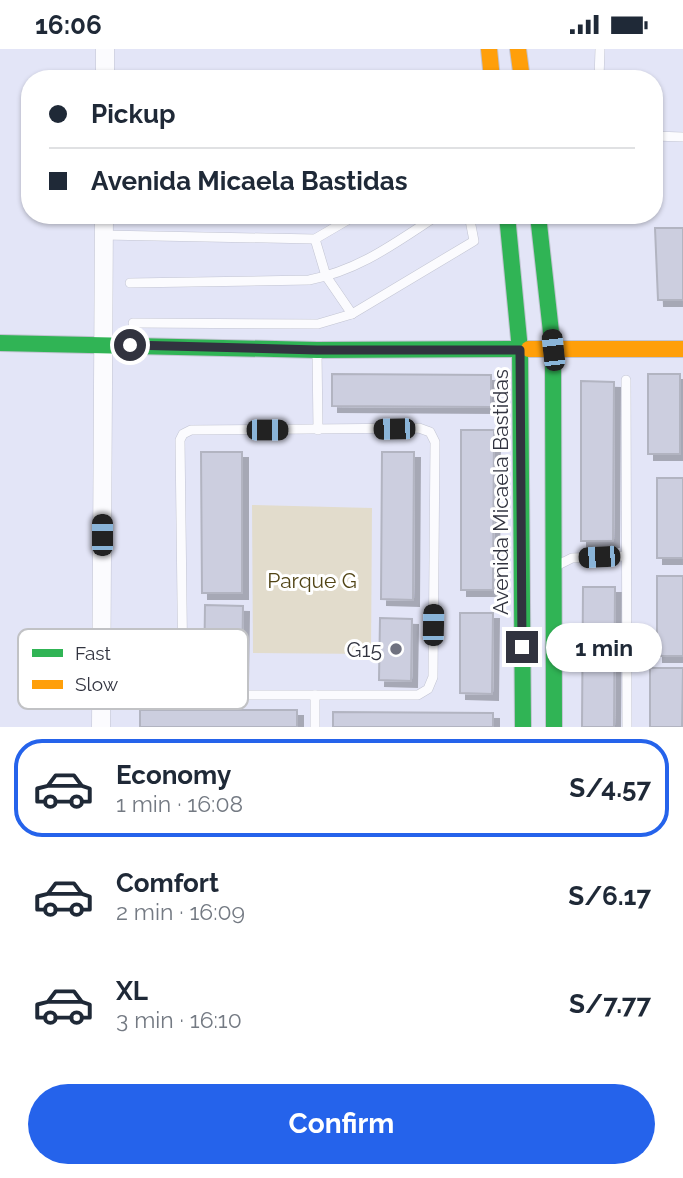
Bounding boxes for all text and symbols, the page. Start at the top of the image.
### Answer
text: 16:06 [35,10,102,40]
text: Pickup [91,99,176,129]
text: Avenida Micaela Bastidas [91,166,408,196]
car [541,328,566,372]
route start [114,329,146,361]
street label: Avenida Micaela Bastidas [488,369,513,615]
car [373,418,416,440]
car [247,420,289,441]
car [92,514,113,556]
car [578,545,621,569]
park label: Parque G [267,568,357,593]
car [423,604,444,646]
callout: 1 min [546,623,662,671]
legend [18,629,248,709]
route end [506,631,538,663]
text: 1 min [575,634,633,661]
place label: G15 [347,637,382,662]
marker: G15 [388,641,404,657]
text: Fast [75,642,111,664]
text: Slow [75,673,119,695]
icon: car [32,757,95,820]
text: Economy [116,760,231,790]
text: S/4.57 [569,773,651,803]
text: 1 min · 16:08 [116,790,243,817]
icon: car [32,865,95,928]
text: Comfort [116,868,219,898]
text: S/6.17 [568,881,651,911]
text: 2 min · 16:09 [116,898,245,925]
icon: car [32,973,95,1036]
text: XL [116,976,148,1006]
text: S/7.77 [569,989,651,1019]
text: 3 min · 16:10 [116,1006,242,1033]
button: Confirm [28,1084,655,1164]

